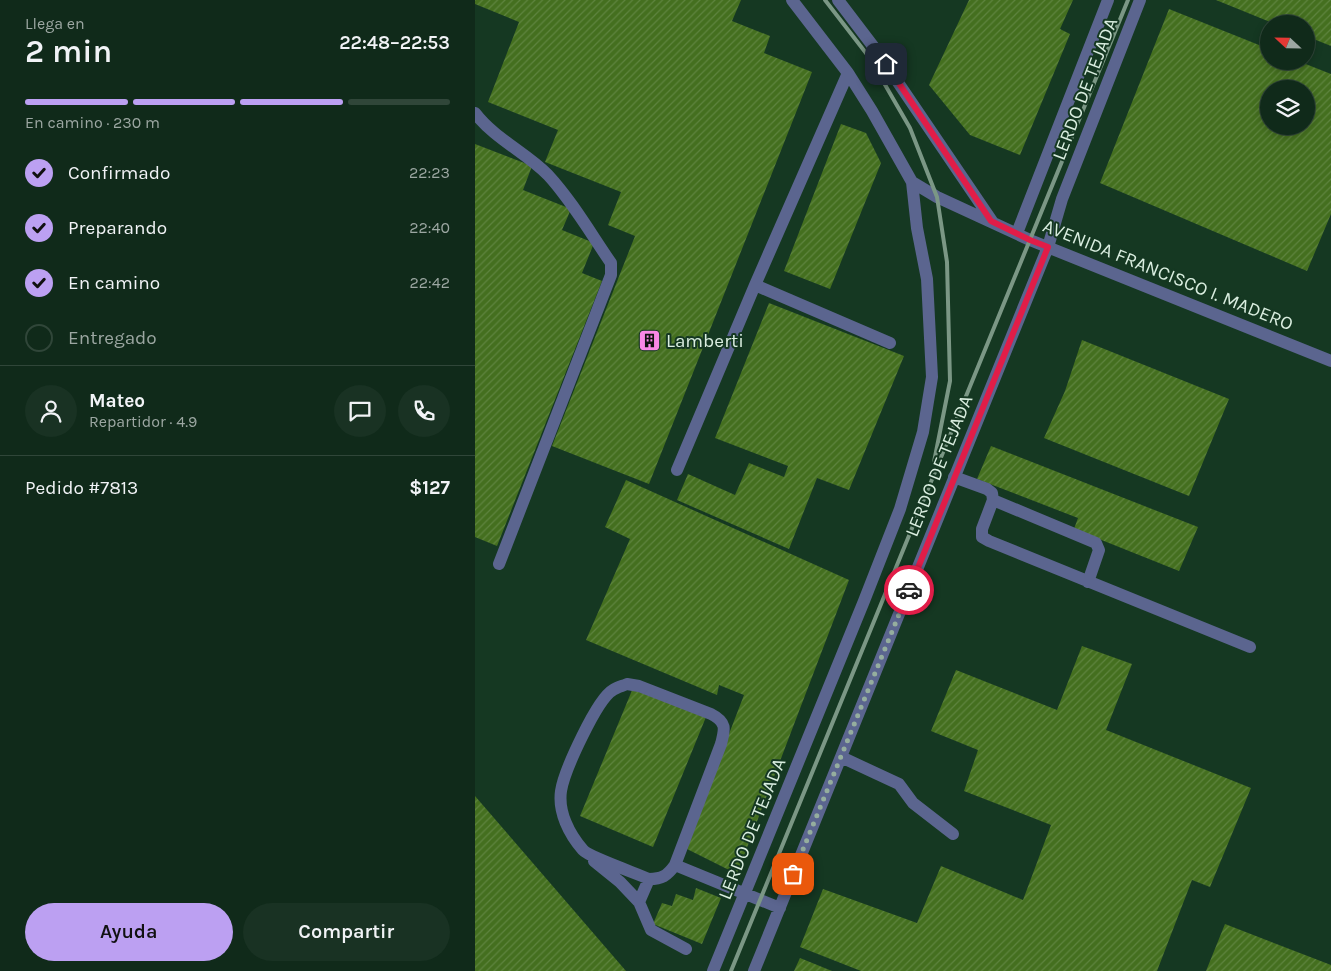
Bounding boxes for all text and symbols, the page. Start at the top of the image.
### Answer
text: Llega en [25,14,85,33]
street label: LERDO DE TEJADA [1048,15,1122,163]
north arrow [1260,15,1315,70]
map controls [1260,15,1315,135]
text: 22:48–22:53 [339,32,450,54]
text: 2 min [25,33,112,70]
pin [865,43,907,85]
icon: home [872,50,900,78]
button: layers [1260,80,1315,135]
text: En camino · 230 m [25,113,160,132]
icon: check [25,159,53,187]
text: Confirmado [68,162,170,184]
text: 22:23 [409,163,450,182]
icon: check [25,214,53,242]
street label: AVENIDA FRANCISCO I. MADERO [1040,215,1296,335]
text: Preparando [68,217,167,239]
text: 22:40 [409,218,450,237]
icon: check [25,269,53,297]
text: En camino [68,272,160,294]
text: 22:42 [410,273,450,292]
text: Entregado [68,327,157,349]
building icon: Lamberti [638,329,662,353]
place label: Lamberti [666,330,744,352]
button: person [25,385,77,437]
button: chat [334,385,386,437]
button: phone [398,385,450,437]
text: Mateo [89,390,145,412]
street label: LERDO DE TEJADA [901,392,977,540]
text: Repartidor · 4.9 [89,412,197,431]
text: Pedido #7813 [25,477,138,499]
text: $127 [409,477,450,499]
courier [884,565,934,615]
icon: car [895,576,923,604]
street label: LERDO DE TEJADA [714,755,790,903]
pin [772,853,814,895]
icon: bag [779,860,807,888]
button: Ayuda [25,903,233,961]
button: Compartir [243,903,450,961]

